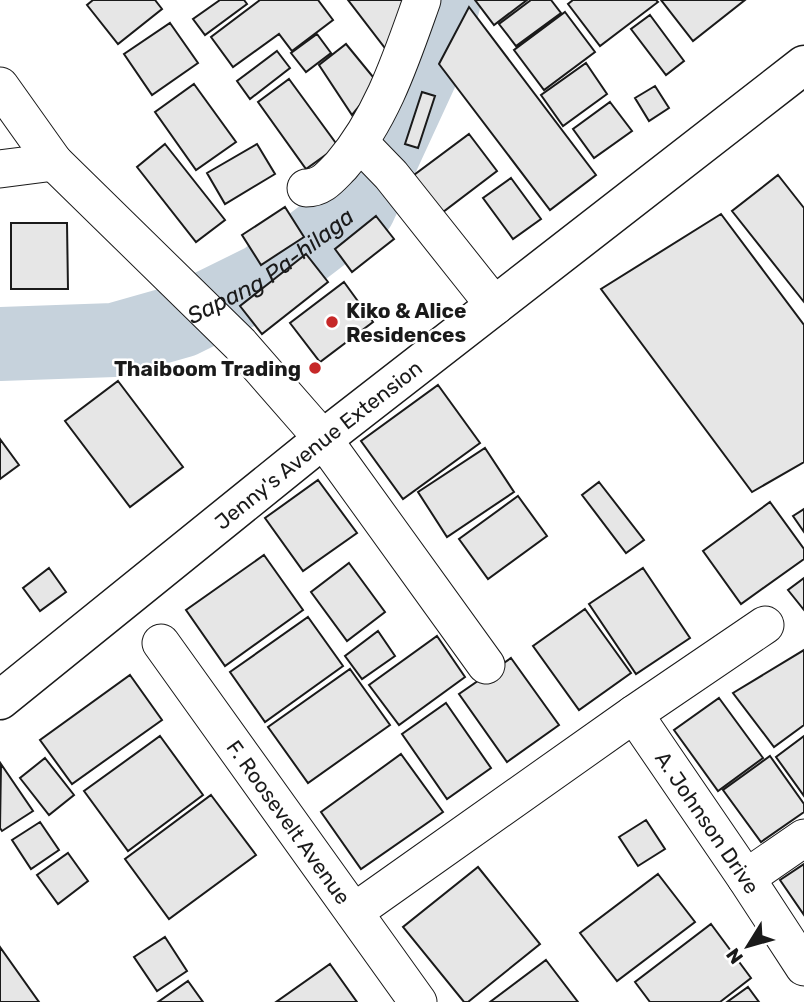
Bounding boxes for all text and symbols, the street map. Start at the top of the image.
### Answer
water label: Sapang Pa-hilaga [182,202,359,330]
place label: Kiko & Alice Residences [346,298,466,347]
marker: Kiko & Alice Residences [324,314,340,330]
street label: Jenny's Avenue Extension [209,355,427,534]
place label: Thaiboom Trading [114,356,301,381]
marker: Thaiboom Trading [307,360,323,376]
street label: F. Roosevelt Avenue [222,735,356,909]
street label: A. Johnson Drive [651,746,765,898]
north arrow [713,911,783,981]
text: N [722,944,748,968]

